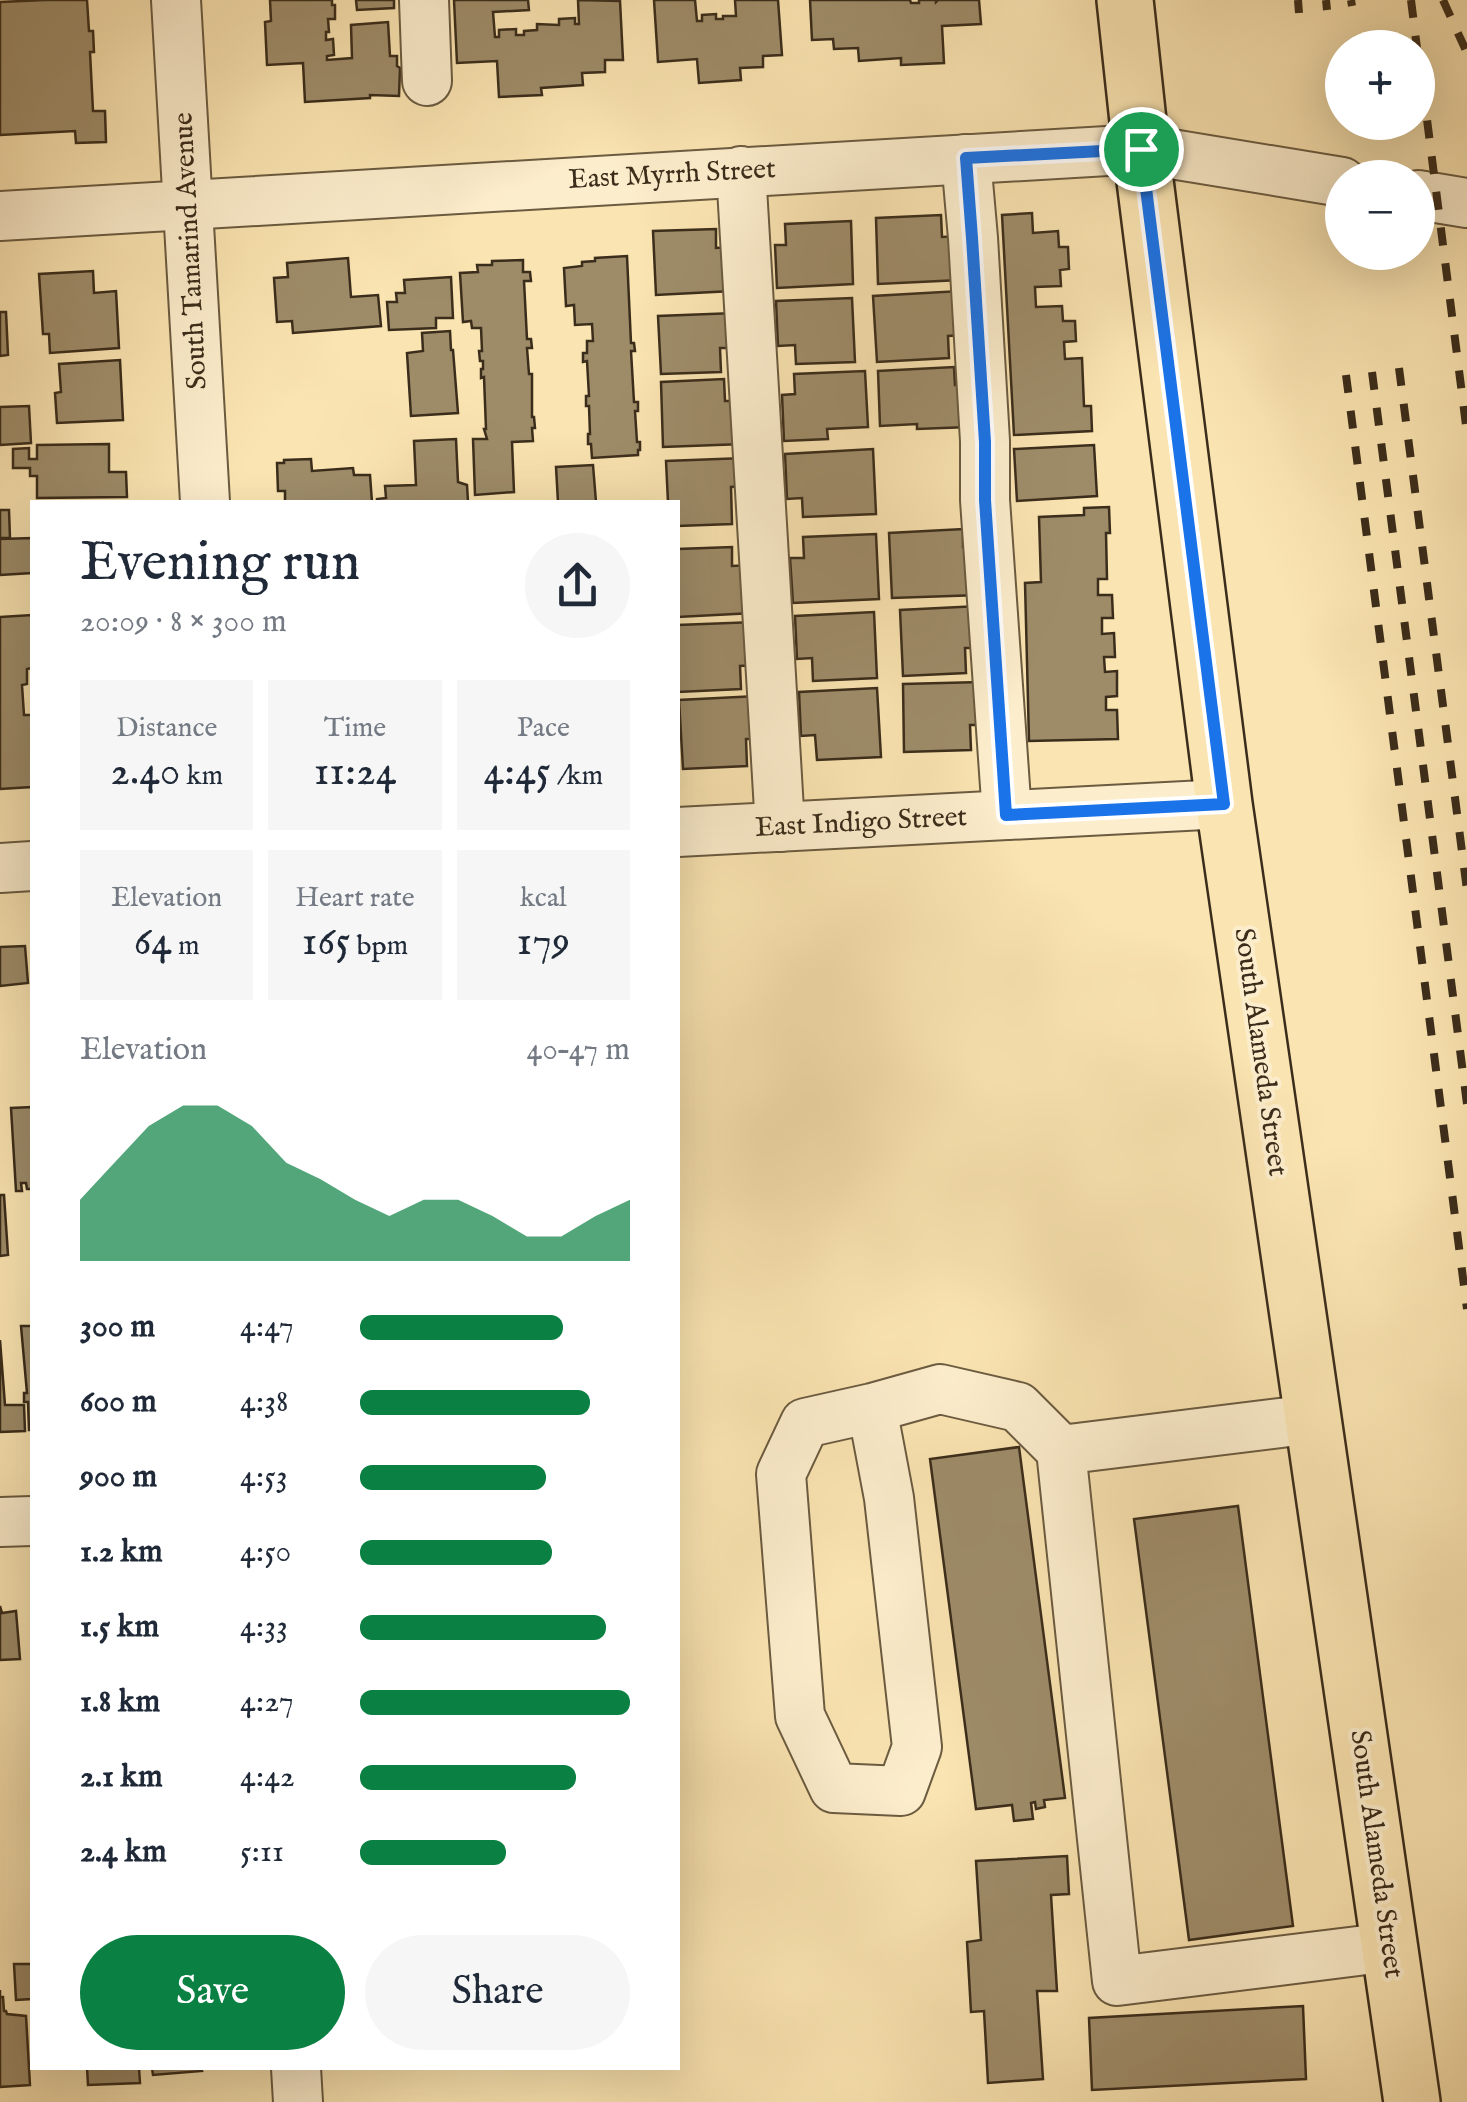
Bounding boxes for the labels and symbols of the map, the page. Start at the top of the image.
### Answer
pin [1099,107,1184,192]
street label: South Tamarind Avenue [166,111,216,391]
street label: East Myrrh Street [567,152,777,198]
street label: East Indigo Street [754,800,968,846]
street label: South Alameda Street [1225,926,1295,1179]
street label: South Alameda Street [1341,1728,1411,1981]

